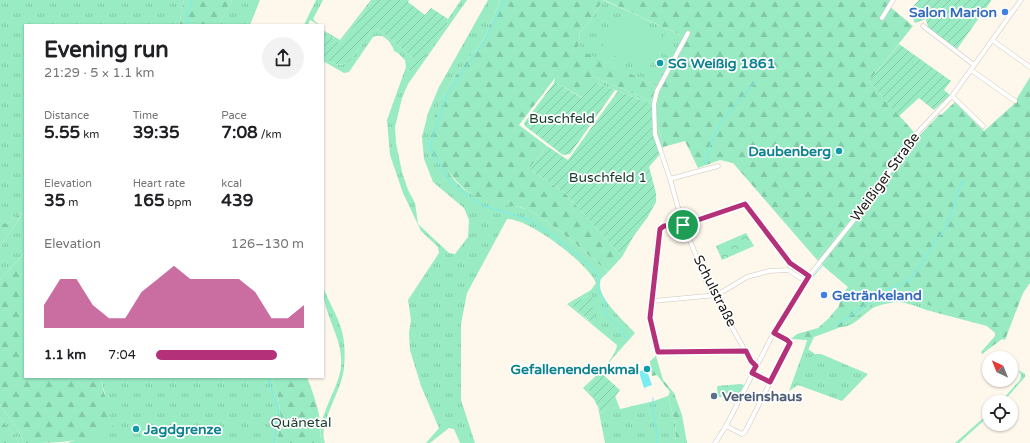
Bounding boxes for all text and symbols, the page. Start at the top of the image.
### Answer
place label: Salon Marion [909,4,997,21]
marker: Salon Marion [1000,7,1010,17]
text: Evening run [44,37,169,63]
button: share [262,37,304,79]
place label: SG Weißig 1861 [668,55,775,72]
marker: SG Weißig 1861 [655,58,665,68]
text: 21:29 · 5 × 1.1 km [44,65,155,81]
text: Distance [44,109,89,122]
text: Time [133,109,158,122]
text: Pace [221,109,247,122]
park label: Buschfeld [529,110,595,127]
text: 5.55 [44,122,80,143]
text: 39:35 [133,122,180,143]
text: 7:08 [221,122,258,143]
text: km [80,128,99,141]
text: /km [258,128,282,141]
street label: Weißiger Straße [847,129,923,225]
place label: Daubenberg [748,143,831,160]
marker: Daubenberg [834,146,844,156]
park label: Buschfeld 1 [569,169,647,186]
text: Elevation [44,177,92,190]
text: Heart rate [133,177,185,190]
text: kcal [221,177,242,190]
text: 35 [44,190,65,211]
text: 165 [133,190,165,211]
text: 439 [221,190,253,211]
text: m [65,196,78,209]
text: bpm [165,196,192,209]
pin [666,208,700,242]
icon: arrive [672,214,694,236]
text: Elevation [44,236,101,252]
text: 126–130 m [231,236,304,252]
street label: Schulstraße [690,252,740,330]
place label: Getränkeland [832,287,922,304]
marker: Getränkeland [819,290,829,300]
text: 1.1 km [44,347,86,363]
text: 7:04 [108,347,136,363]
north arrow [982,351,1018,387]
map controls [982,351,1018,431]
place label: Gefallenendenkmal [510,361,639,378]
marker: Gefallenendenkmal [642,364,652,374]
place label: Vereinshaus [722,388,803,405]
marker: Vereinshaus [709,391,719,401]
button: locate [982,395,1018,431]
park label: Quänetal [271,414,331,431]
place label: Jagdgrenze [143,421,221,438]
marker: Jagdgrenze [131,424,141,434]

